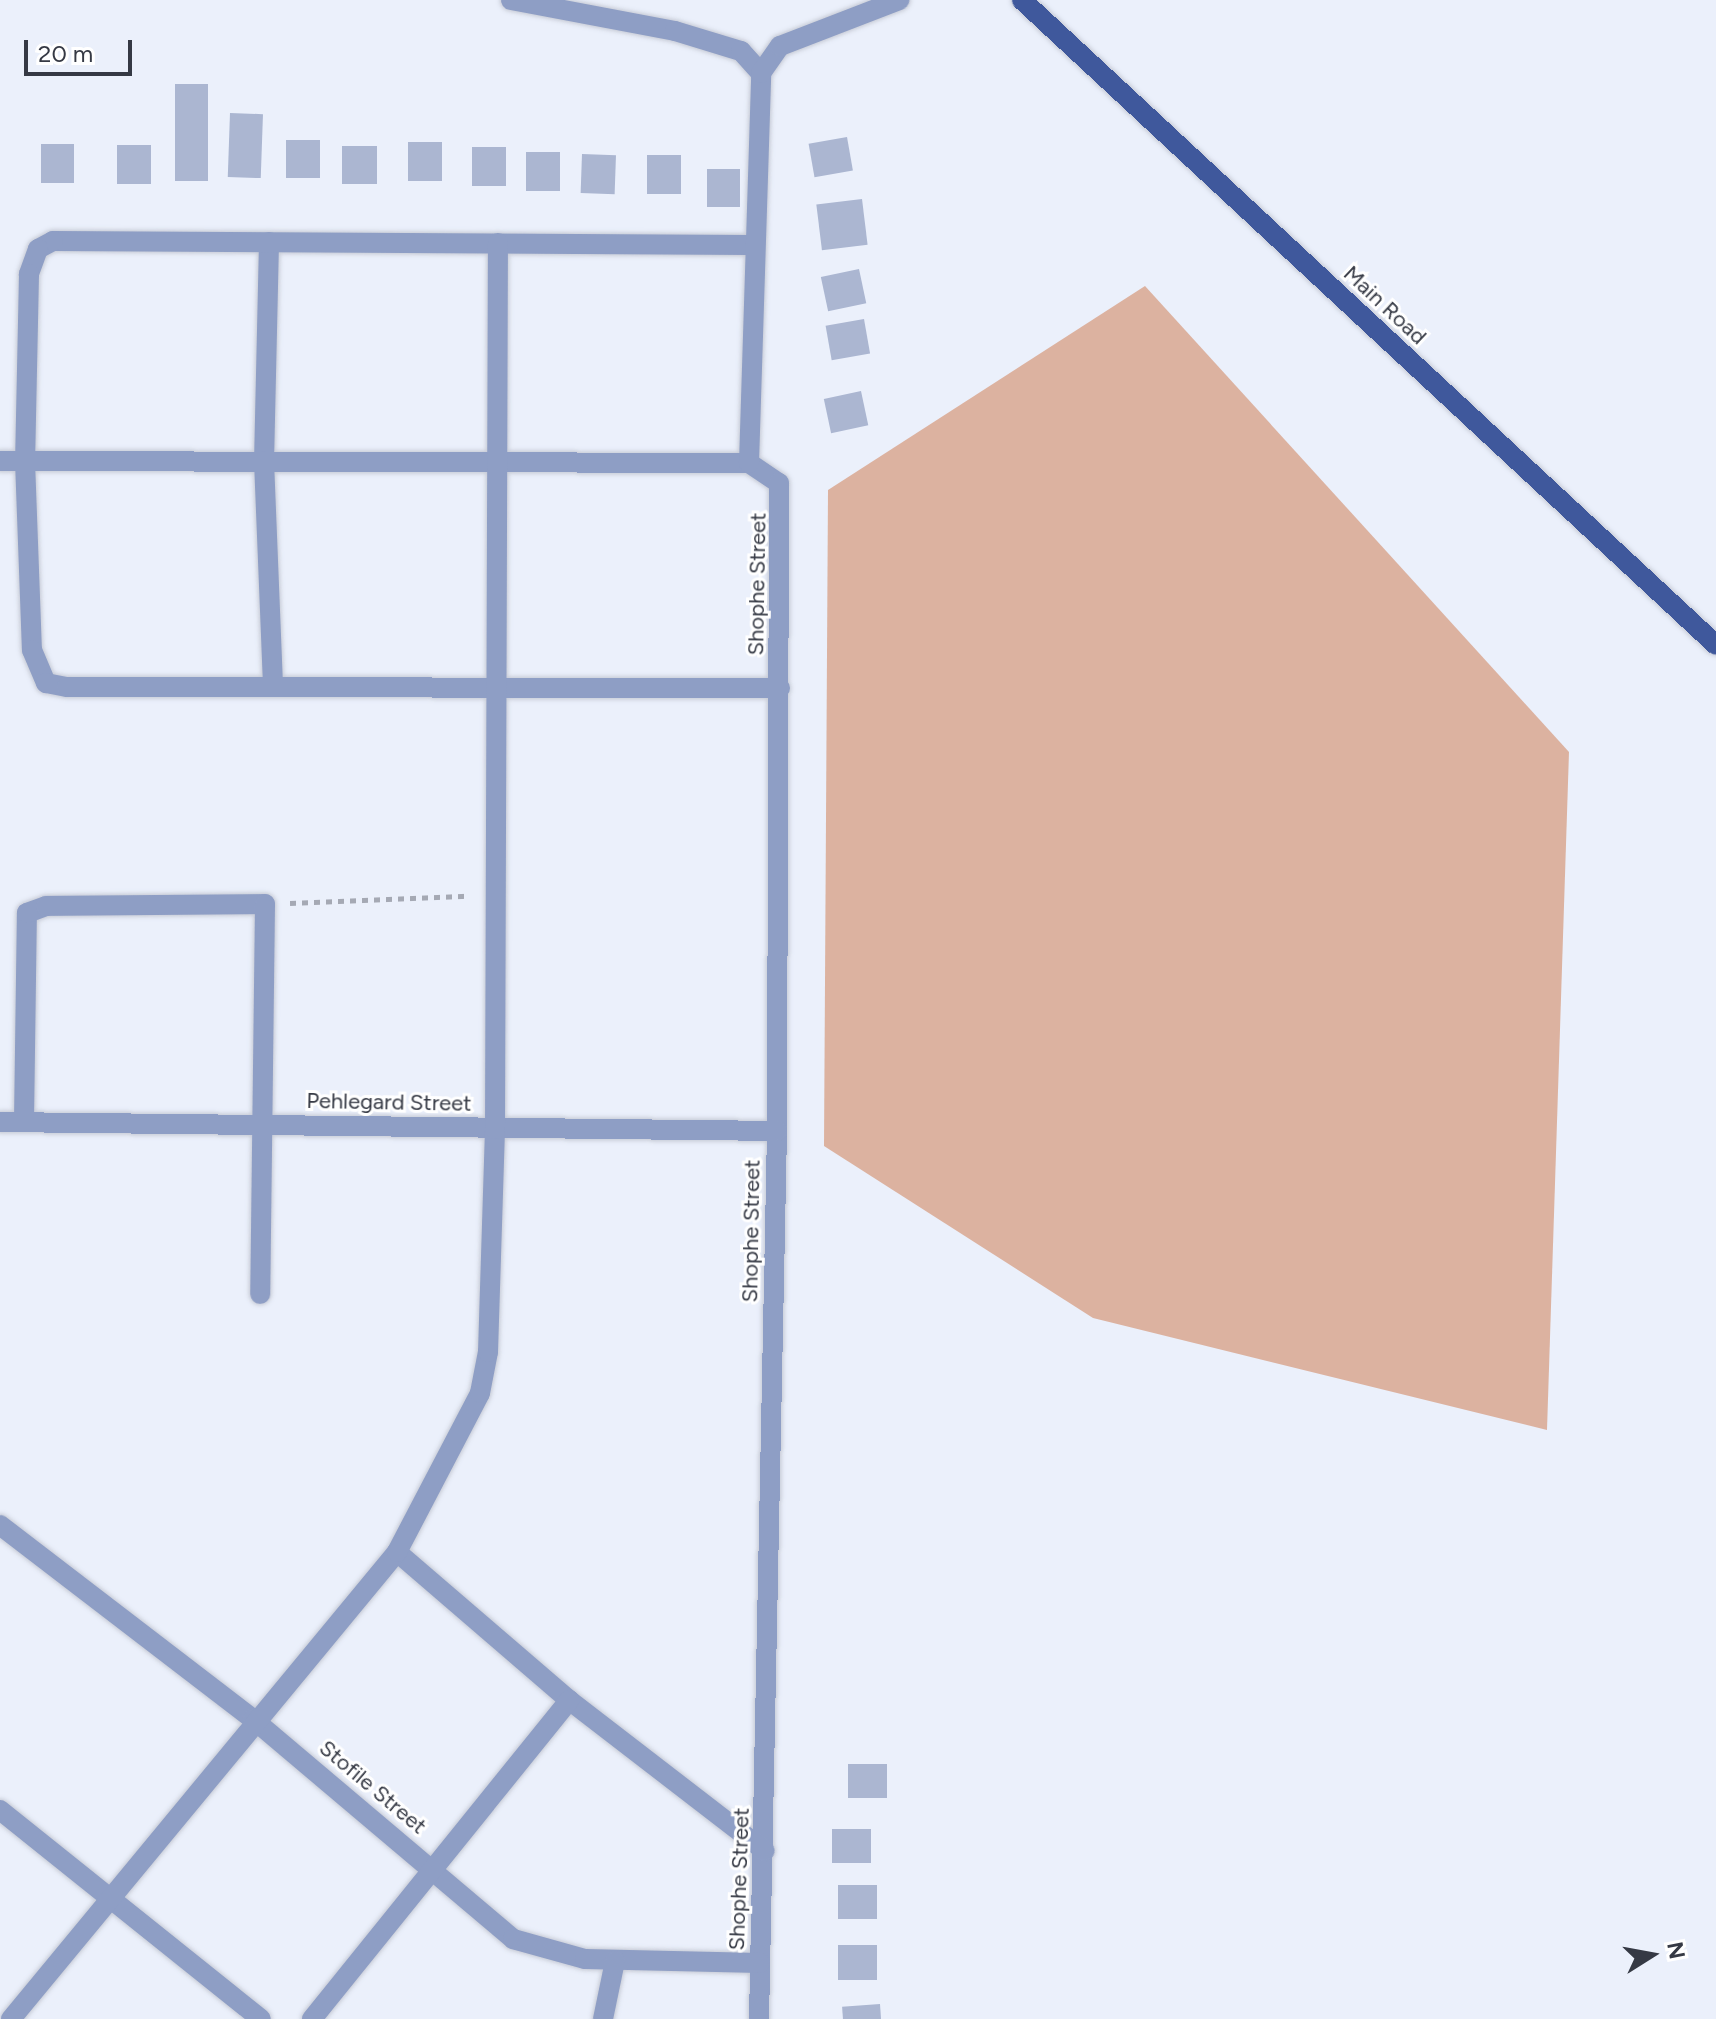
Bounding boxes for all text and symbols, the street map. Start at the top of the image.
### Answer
scale bar [28,24,136,74]
text: 20 m [38,39,93,68]
street label: Main Road [1338,260,1432,350]
street label: Shophe Street [743,512,771,656]
street label: Pehlegard Street [306,1087,472,1117]
street label: Shophe Street [737,1159,765,1303]
street label: Stofile Street [314,1735,432,1839]
street label: Shophe Street [723,1807,755,1951]
north arrow [1612,1915,1692,1995]
text: N [1661,1939,1691,1961]

